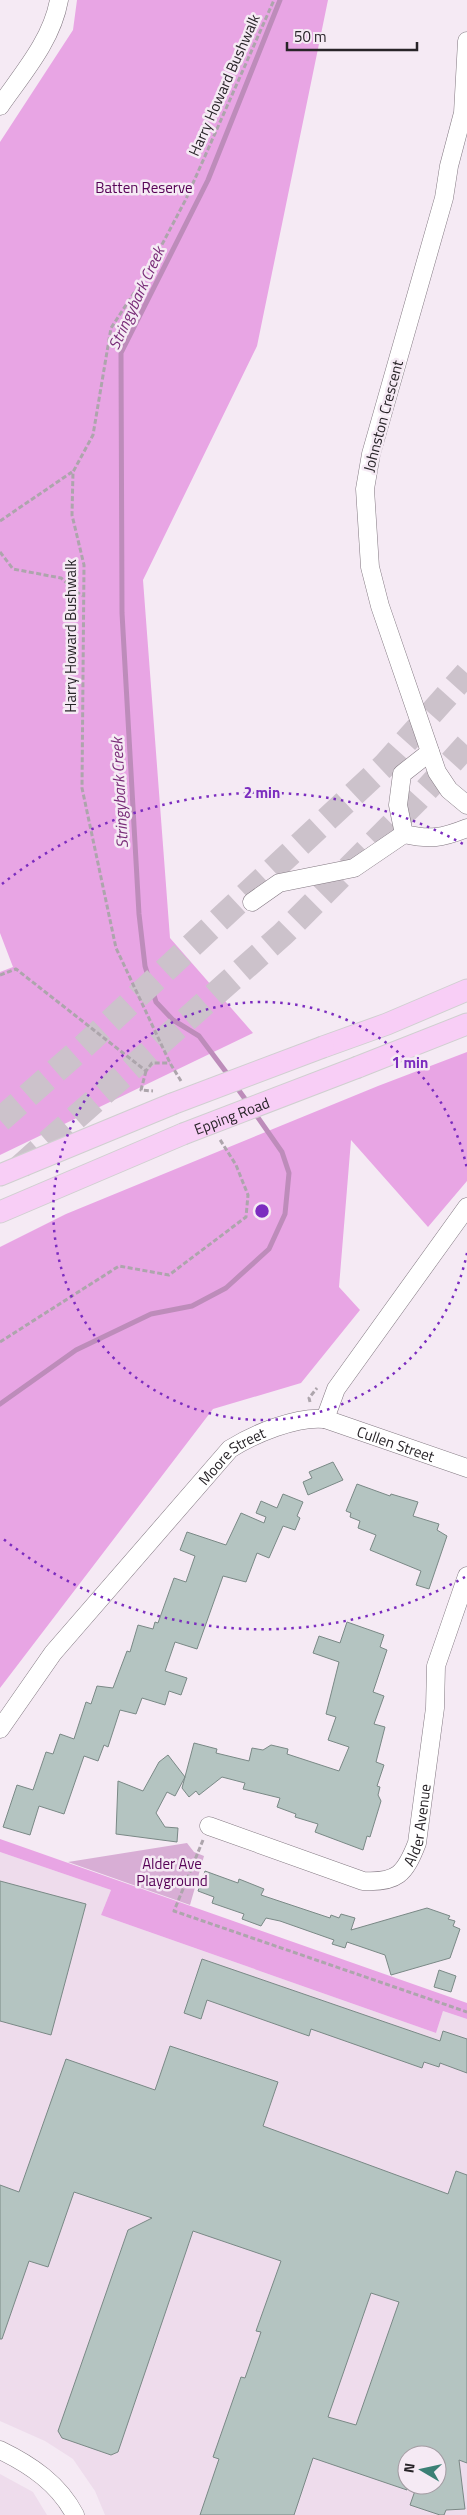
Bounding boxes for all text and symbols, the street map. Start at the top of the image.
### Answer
street label: Harry Howard Bushwalk [182,10,266,160]
scale bar [287,20,417,52]
text: 50 m [294,25,327,48]
park label: Batten Reserve [95,176,193,199]
water label: Stringybark Creek [102,241,171,353]
street label: Johnston Crescent [357,357,409,474]
street label: Harry Howard Bushwalk [59,559,82,713]
water label: Stringybark Creek [104,735,134,849]
text: 2 min [244,781,280,804]
text: 1 min [392,1051,428,1074]
street label: Epping Road [191,1091,273,1140]
centre of rings [253,1202,271,1220]
street label: Cullen Street [354,1419,438,1468]
street label: Moore Street [192,1421,270,1490]
street label: Alder Avenue [397,1782,436,1870]
park label: Alder Ave Playground [136,1852,208,1892]
north arrow [397,2445,447,2495]
text: N [398,2461,420,2474]

